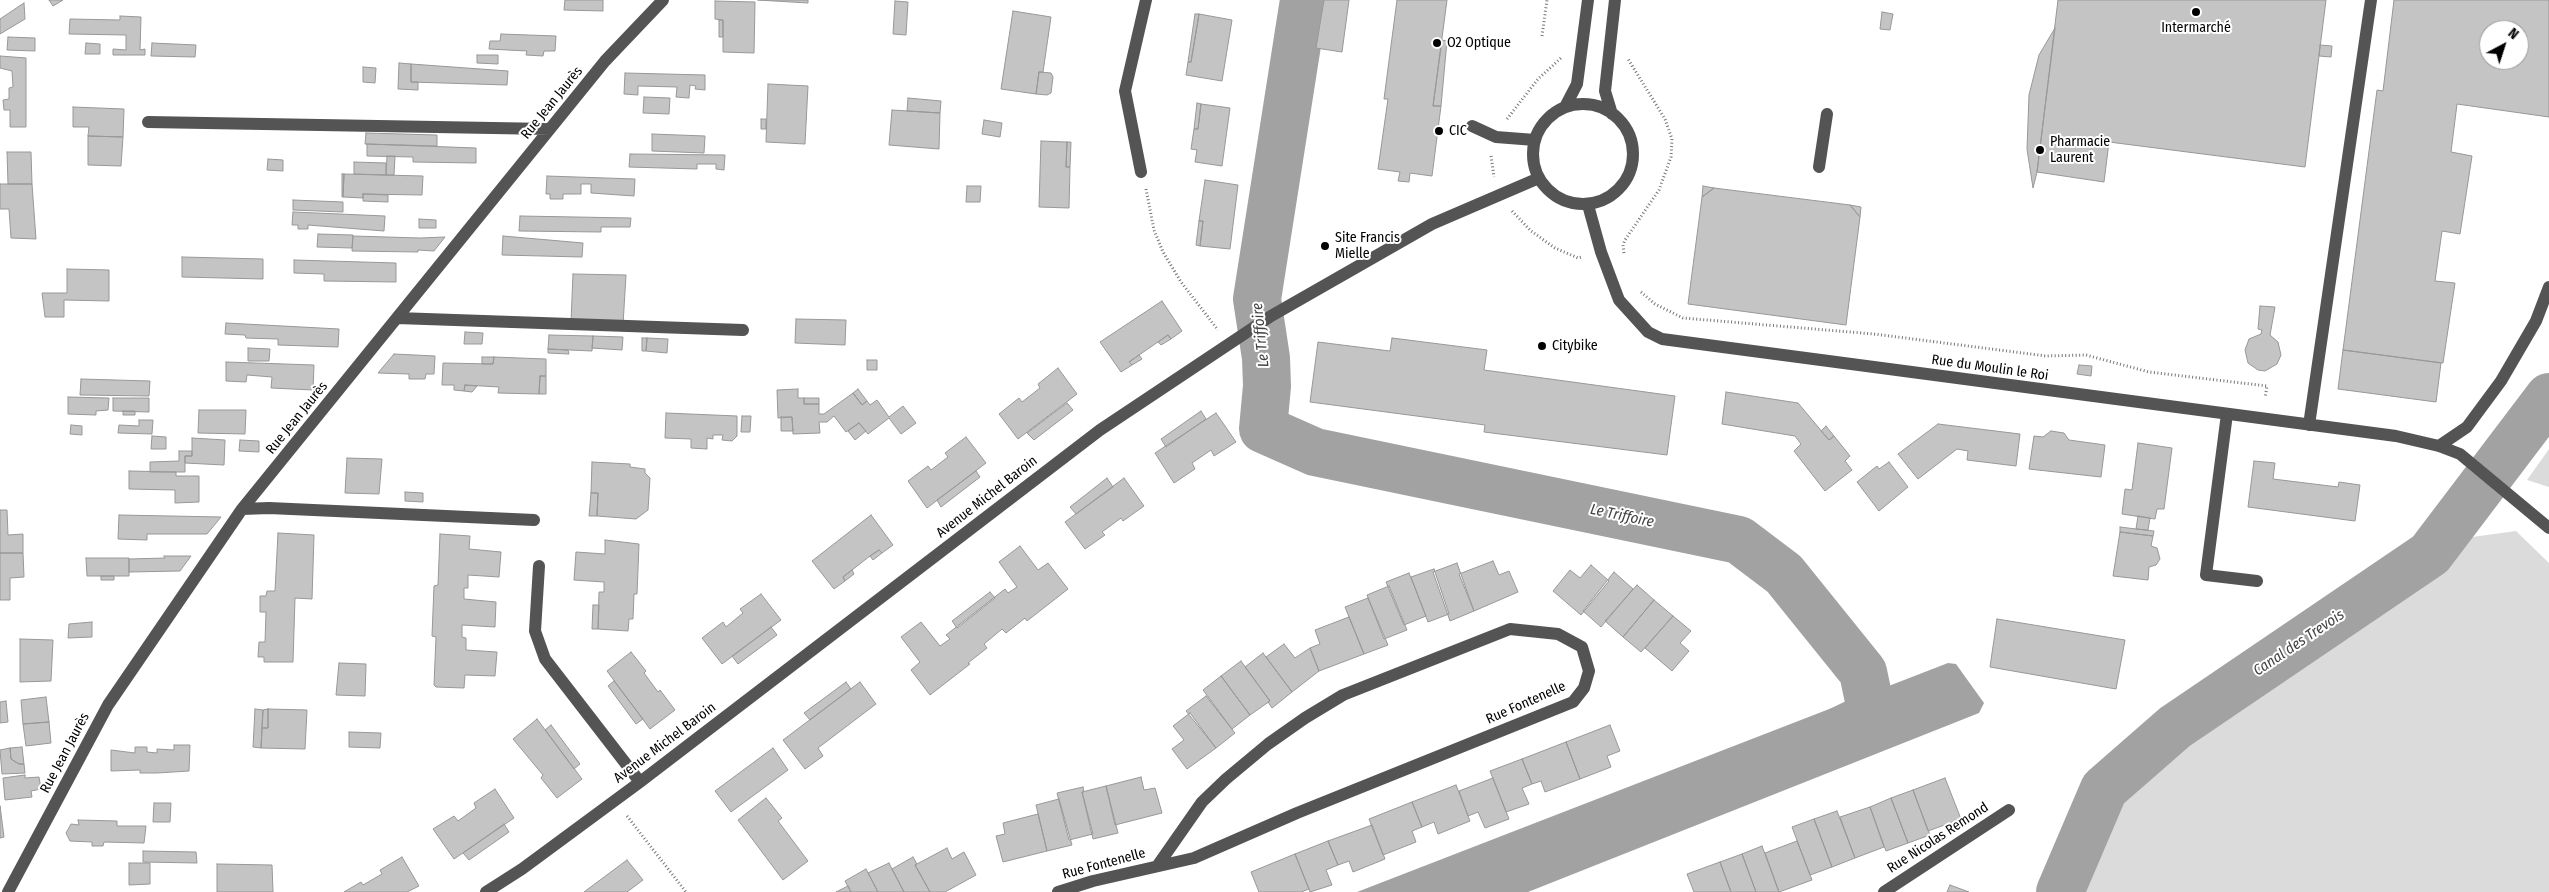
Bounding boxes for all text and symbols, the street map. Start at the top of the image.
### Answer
marker: Intermarché [2190,6,2202,18]
place label: Intermarché [2161,20,2231,36]
north arrow [2479,20,2529,70]
text: N [2505,25,2522,43]
place label: O2 Optique [1447,35,1511,51]
marker: O2 Optique [1431,37,1443,49]
street label: Rue Jean Jaurès [518,63,586,143]
place label: CIC [1449,123,1467,139]
marker: CIC [1433,125,1445,137]
place label: Pharmacie Laurent [2050,134,2110,166]
marker: Pharmacie Laurent [2034,144,2046,156]
place label: Site Francis Mielle [1335,230,1400,262]
marker: Site Francis Mielle [1319,240,1331,252]
water label: Le Triffoire [1249,302,1273,368]
place label: Citybike [1552,338,1598,354]
marker: Citybike [1536,340,1548,352]
street label: Rue du Moulin le Roi [1930,351,2050,385]
street label: Rue Jean Jaurès [263,378,331,458]
street label: Avenue Michel Baroin [933,452,1041,542]
water label: Le Triffoire [1589,500,1655,532]
water label: Canal des Trevois [2250,606,2348,680]
street label: Rue Fontenelle [1484,678,1568,728]
street label: Avenue Michel Baroin [611,699,719,787]
street label: Rue Jean Jaurès [37,710,93,796]
street label: Rue Nicolas Remond [1884,799,1992,877]
street label: Rue Fontenelle [1061,845,1147,883]

